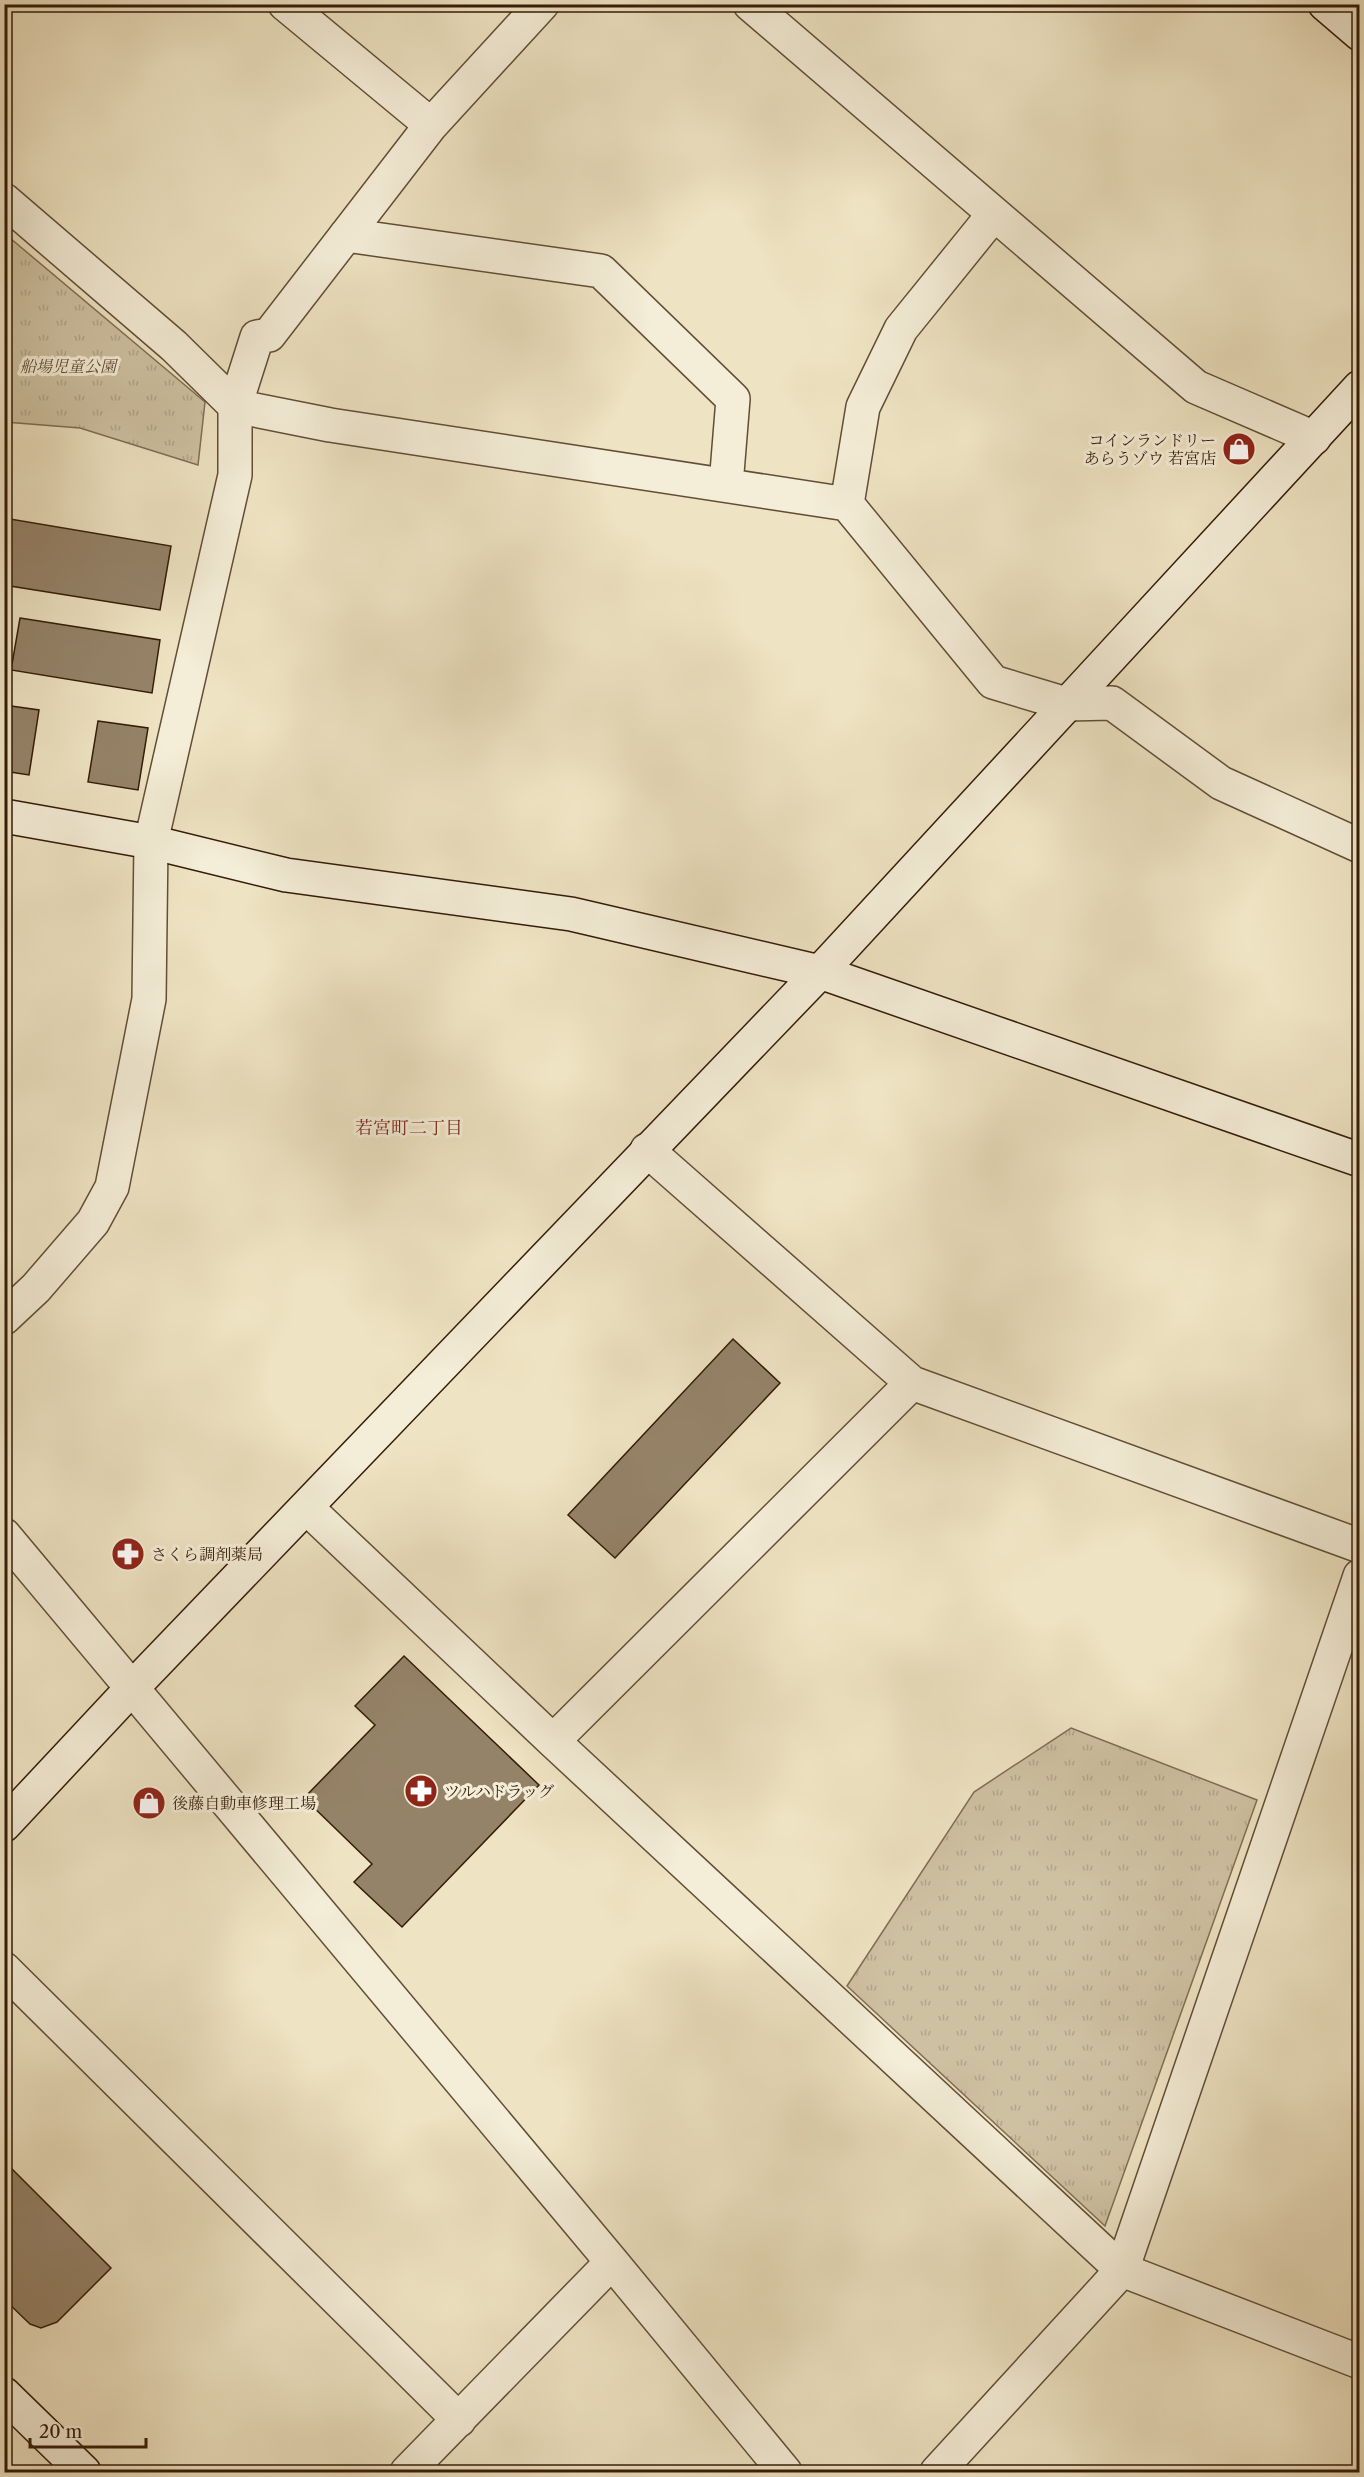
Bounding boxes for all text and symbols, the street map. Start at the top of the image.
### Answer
park label: 船場児童公園 [20,356,119,376]
place label: コインランドリー あらうゾウ 若宮店 [1084,430,1216,468]
shop icon: コインランドリー あらうゾウ 若宮店 [1221,431,1257,467]
district label: 若宮町二丁目 [355,1117,463,1139]
pharmacy icon: さくら調剤薬局 [110,1536,146,1572]
place label: さくら調剤薬局 [151,1544,263,1564]
pharmacy icon: ツルハドラッグ [403,1773,439,1809]
place label: ツルハドラッグ [444,1781,554,1801]
shop icon: 後藤自動車修理工場 [131,1785,167,1821]
place label: 後藤自動車修理工場 [172,1793,316,1813]
scale bar [30,2411,146,2449]
text: 20 m [39,2421,83,2443]

